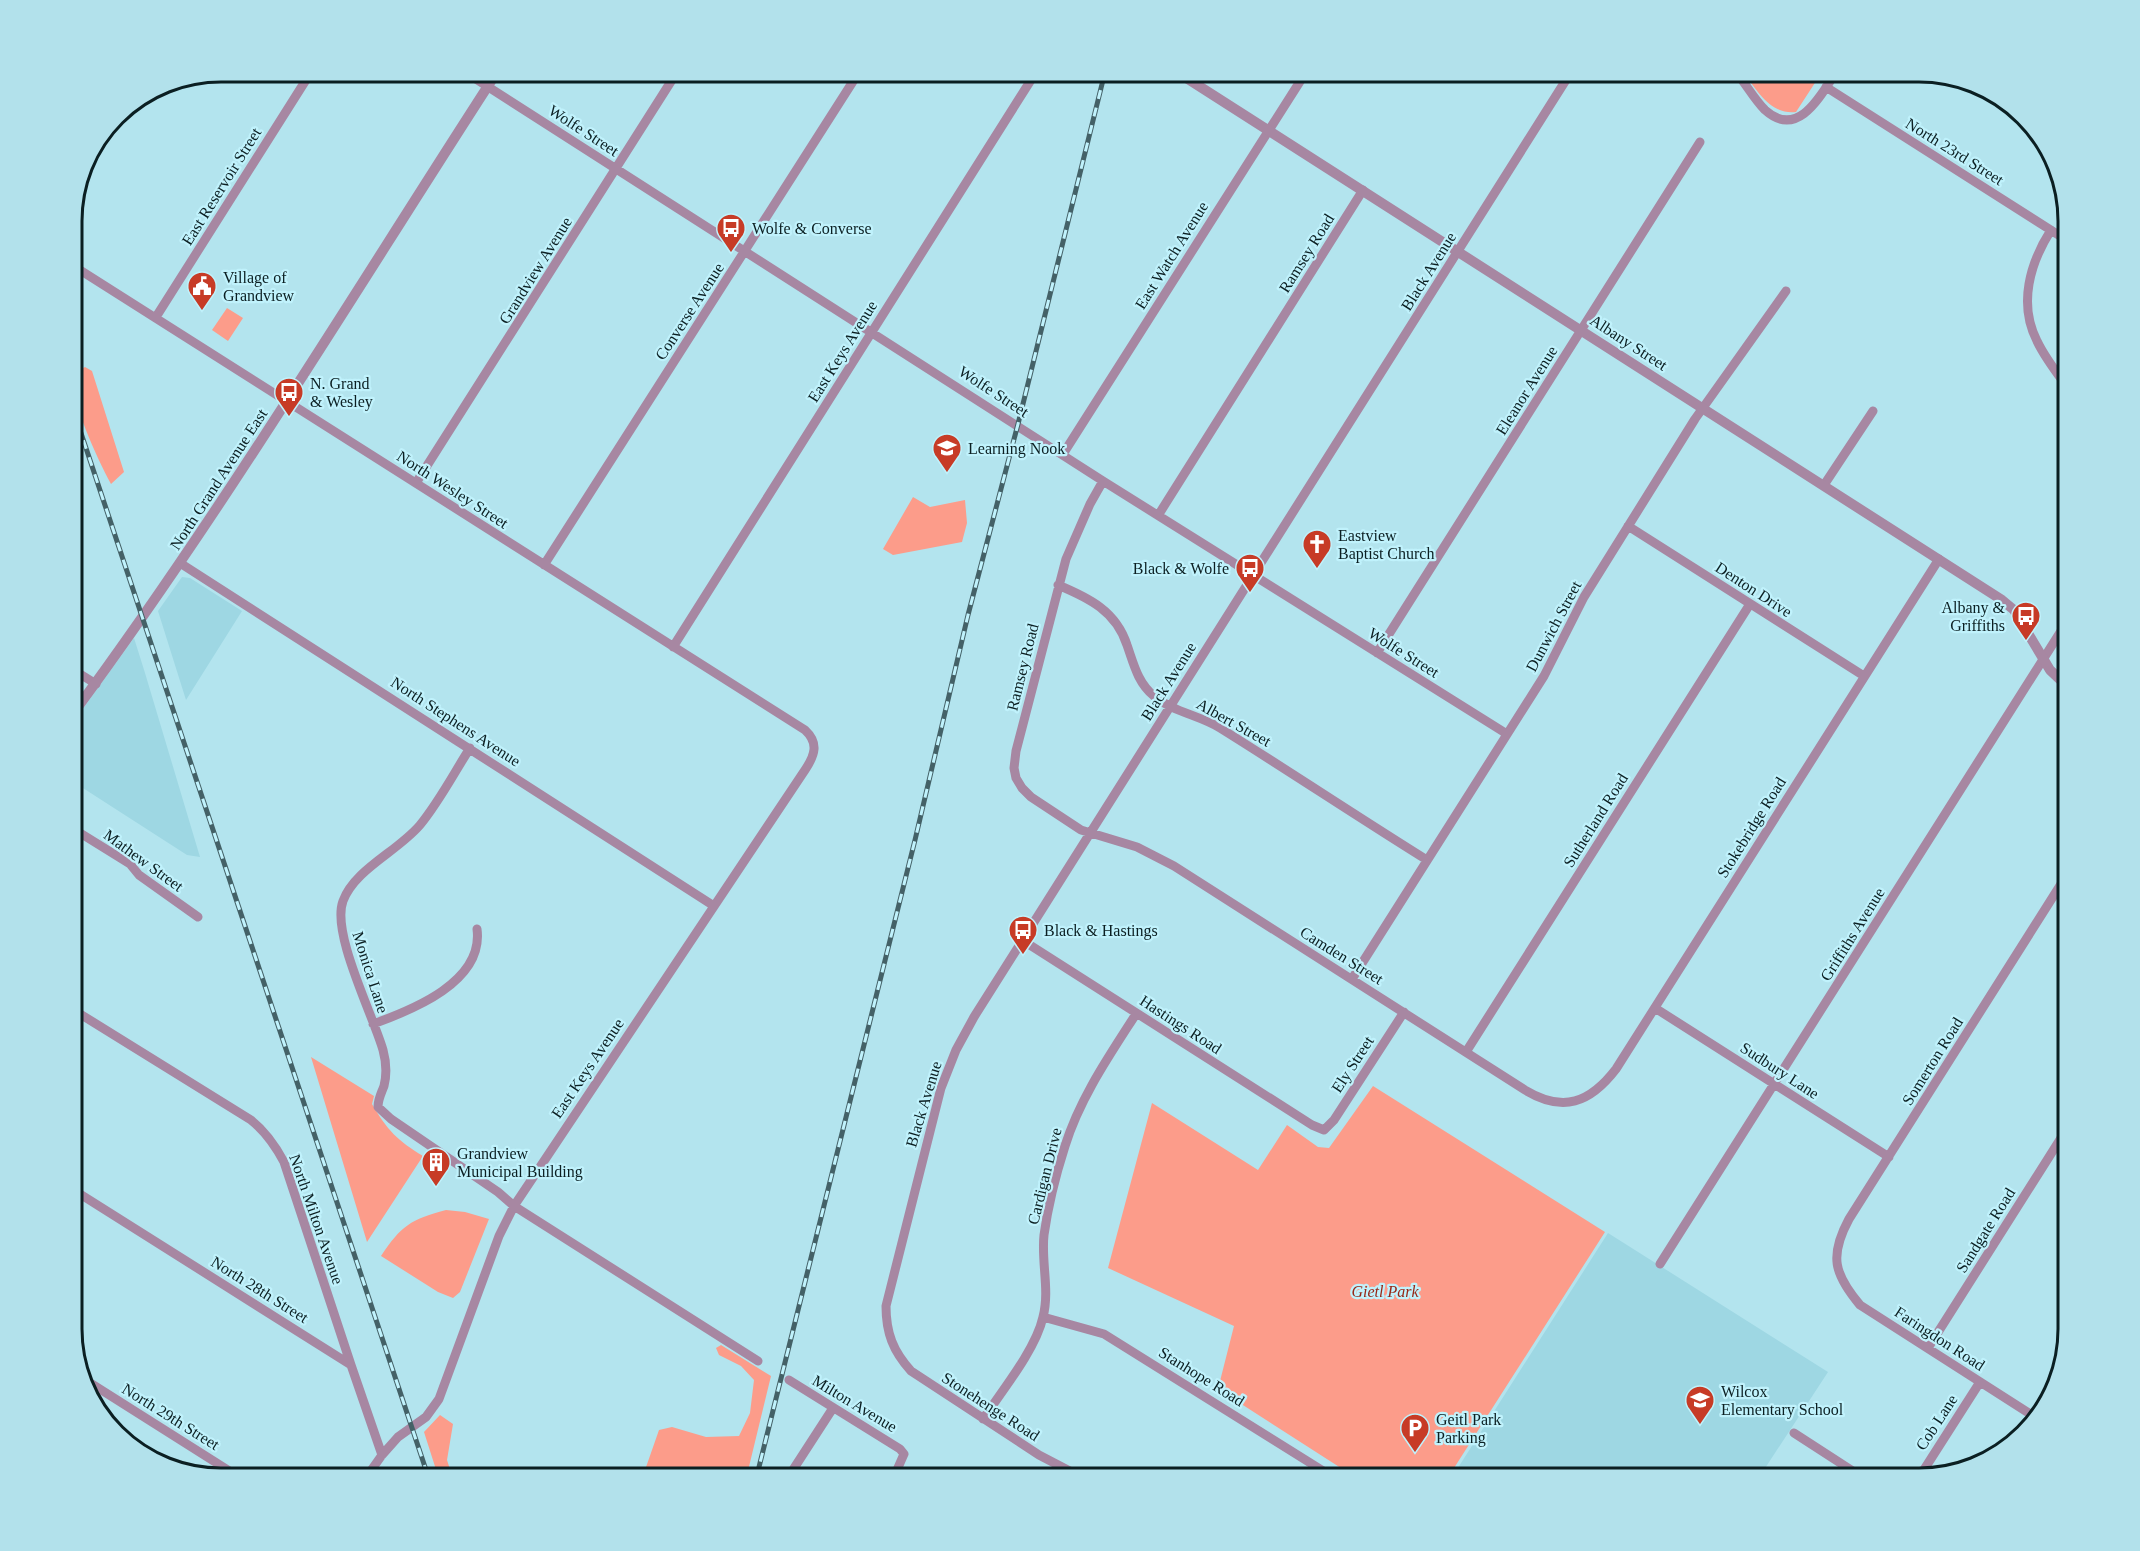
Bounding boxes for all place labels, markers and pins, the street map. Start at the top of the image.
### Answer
bus stop icon: Wolfe & Converse [715,212,747,254]
place label: Wolfe & Converse [752,220,872,237]
place label: Village of Grandview [223,269,295,304]
public building icon: Village of Grandview [186,270,218,312]
place label: N. Grand & Wesley [310,375,373,411]
bus stop icon: N. Grand & Wesley [273,376,305,418]
school or university icon: Learning Nook [931,432,963,474]
place label: Learning Nook [968,440,1065,458]
place label: Eastview Baptist Church [1338,527,1434,563]
church icon: Eastview Baptist Church [1301,528,1333,570]
bus stop icon: Black & Wolfe [1234,552,1266,594]
place label: Black & Wolfe [1133,560,1229,577]
place label: Albany & Griffiths [1941,599,2006,634]
bus stop icon: Albany & Griffiths [2010,600,2042,642]
bus stop icon: Black & Hastings [1007,914,1039,956]
place label: Black & Hastings [1044,922,1158,940]
place label: Grandview Municipal Building [457,1145,583,1181]
building icon: Grandview Municipal Building [420,1146,452,1188]
place label: Wilcox Elementary School [1721,1383,1844,1419]
school or university icon: Wilcox Elementary School [1684,1384,1716,1426]
place label: Geitl Park Parking [1436,1411,1501,1447]
parking icon: Geitl Park Parking [1399,1412,1431,1454]

